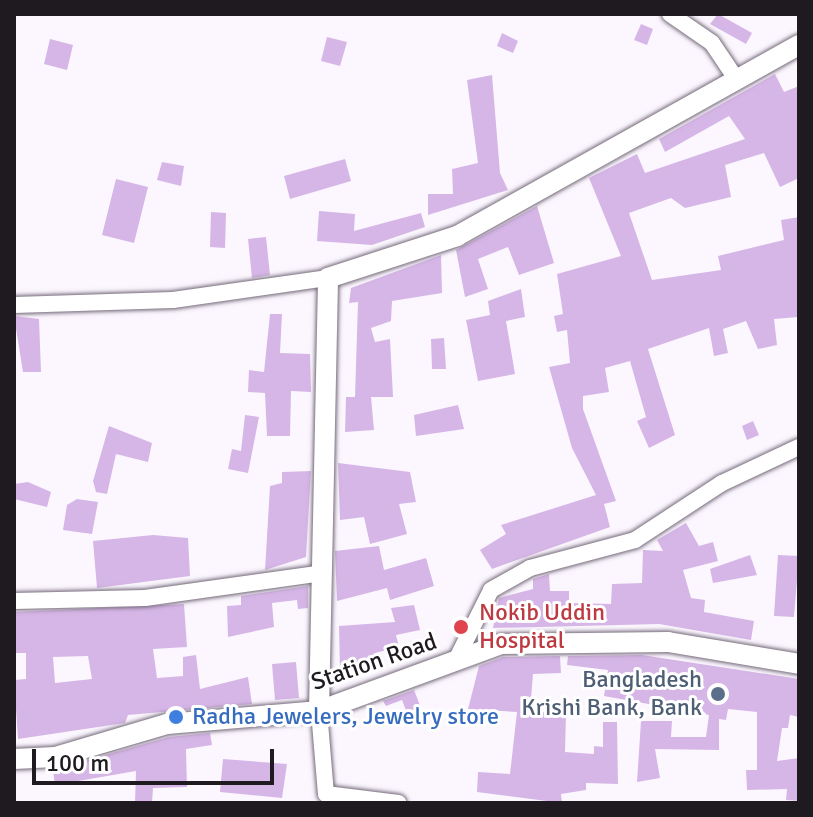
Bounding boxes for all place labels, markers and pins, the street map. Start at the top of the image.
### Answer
place label: Nokib Uddin Hospital [479,599,605,655]
marker: Nokib Uddin Hospital [450,616,472,638]
place label: Bangladesh Krishi Bank, Bank [521,666,702,722]
marker: Bangladesh Krishi Bank, Bank [709,685,727,703]
place label: Radha Jewelers, Jewelry store [192,703,499,731]
marker: Radha Jewelers, Jewelry store [167,708,185,726]

